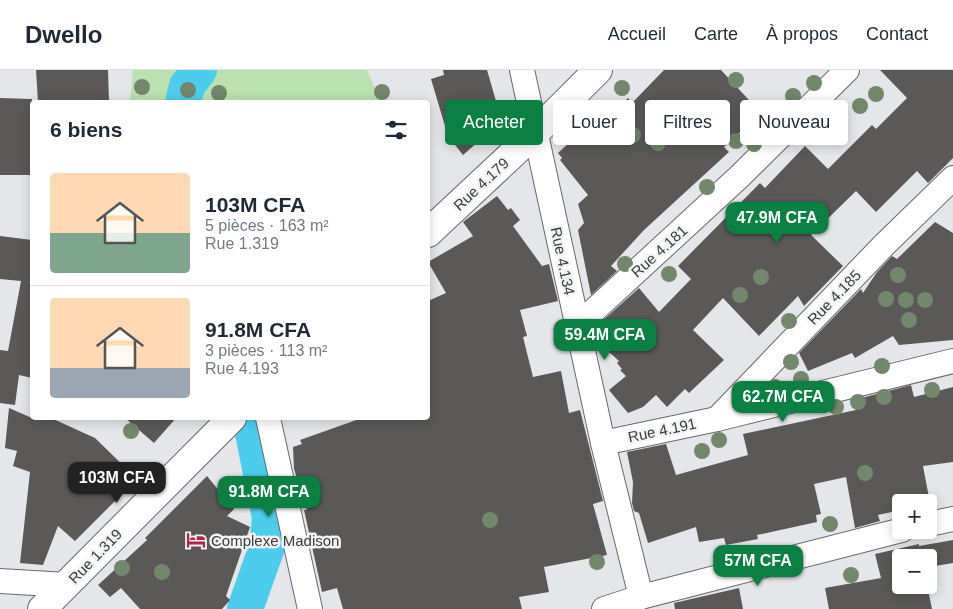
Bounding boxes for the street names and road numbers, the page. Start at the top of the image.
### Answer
street label: Rue 4.179 [450,154,512,214]
street label: Rue 4.181 [628,222,690,280]
street label: Rue 4.134 [547,225,579,297]
street label: Rue 4.185 [804,266,864,328]
street label: Rue 4.191 [626,414,698,446]
street label: Rue 1.319 [65,525,125,587]

